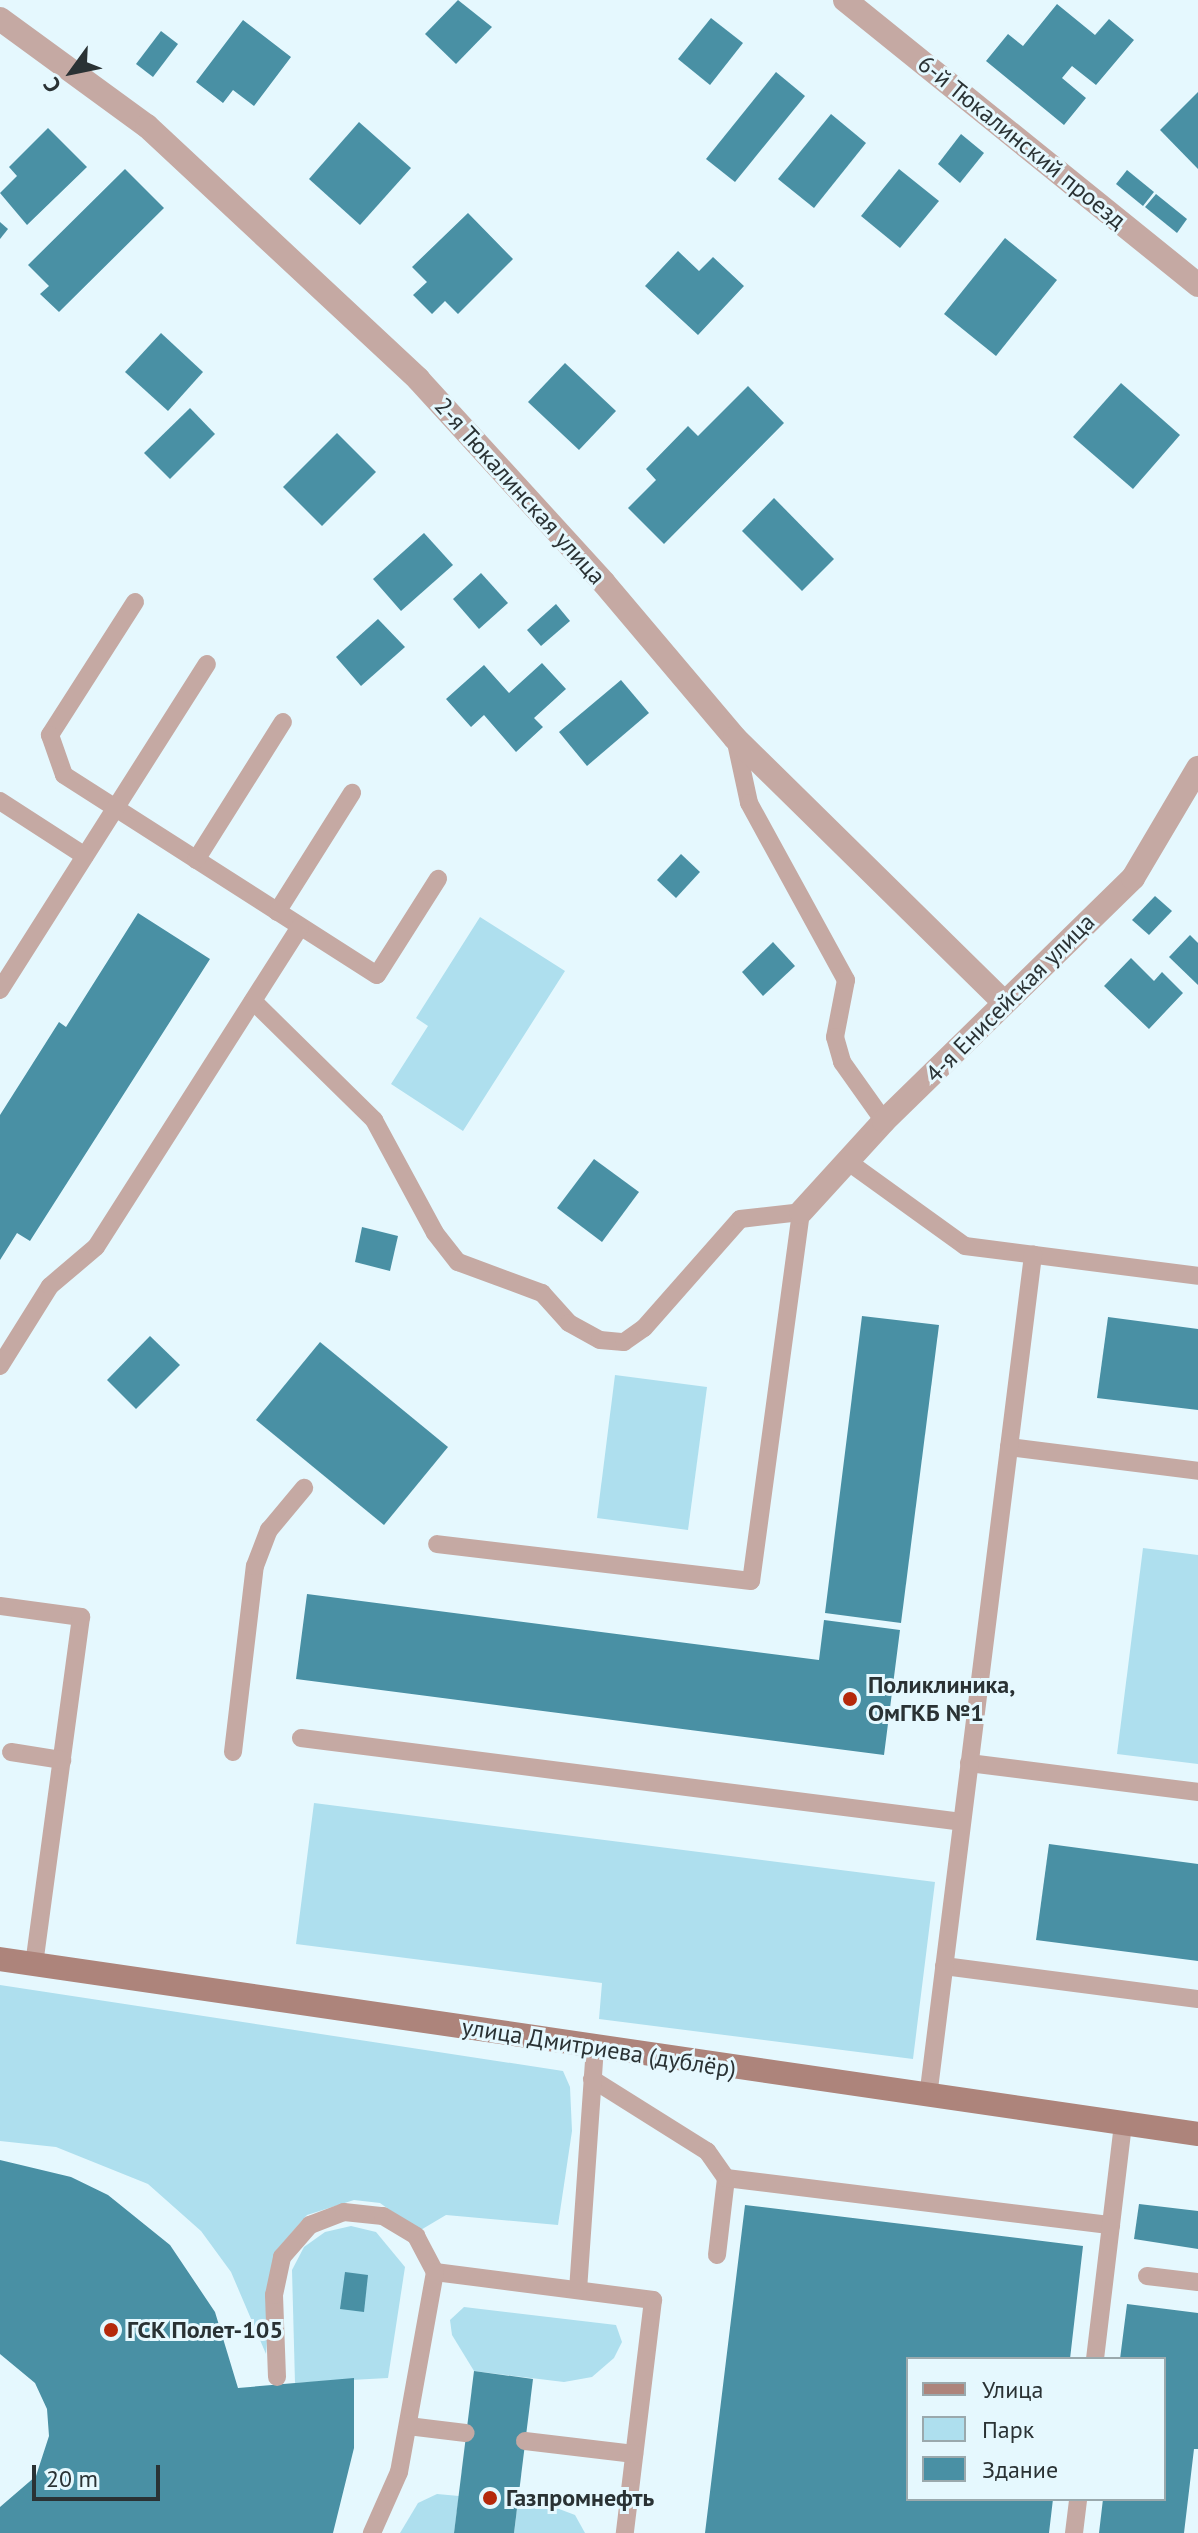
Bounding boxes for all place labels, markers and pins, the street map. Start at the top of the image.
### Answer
place label: Поликлиника, ОмГКБ №1 [868,1671,1015,1727]
marker: Поликлиника, ОмГКБ №1 [839,1688,861,1710]
place label: ГСК Полет-105 [127,2316,283,2344]
marker: ГСК Полет-105 [102,2321,120,2339]
place label: Газпромнефть [506,2484,654,2512]
marker: Газпромнефть [481,2489,499,2507]

